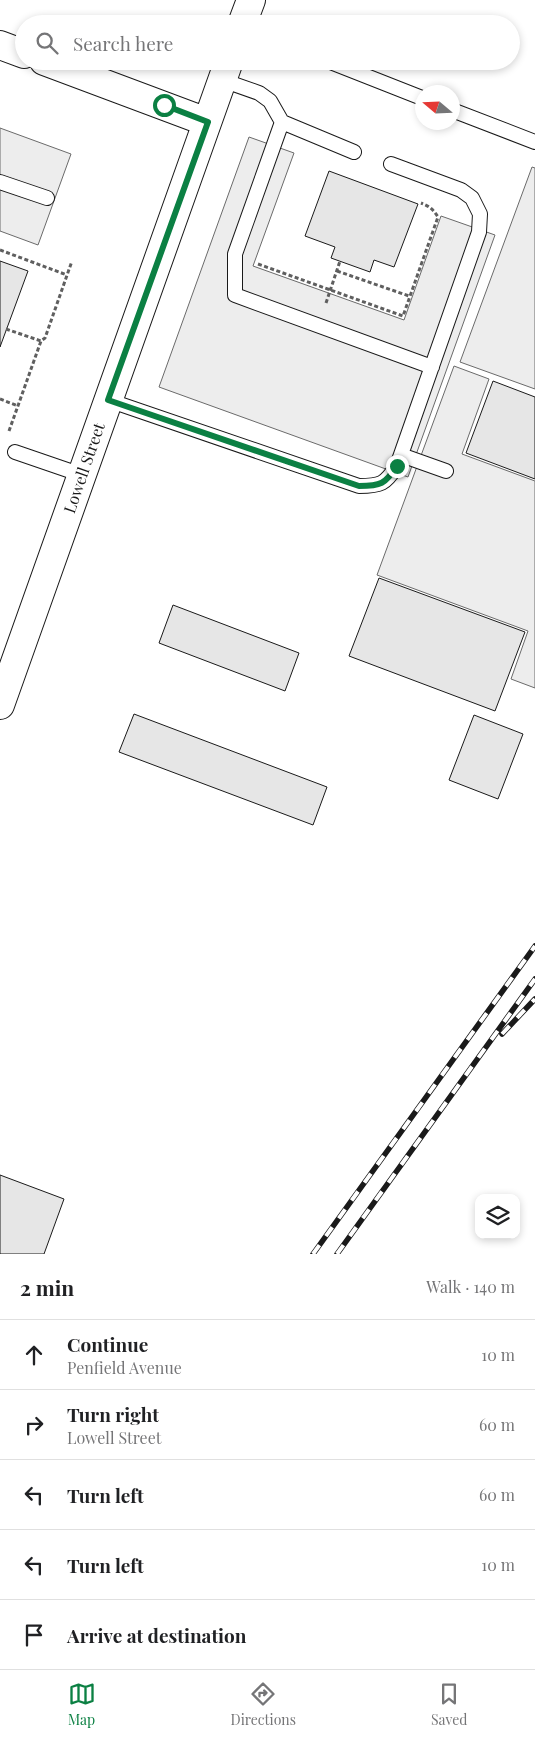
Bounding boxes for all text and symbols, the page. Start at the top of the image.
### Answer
search box [15,15,520,70]
icon: search [33,29,61,57]
text: Search here [73,30,173,56]
north arrow [415,85,460,130]
route start [153,94,176,117]
street label: Lowell Street [58,419,109,516]
route end [386,455,409,478]
map controls [475,1194,520,1239]
button: layers [475,1194,520,1239]
text: 2 min [20,1273,74,1301]
text: Walk · 140 m [426,1276,515,1297]
text: Continue [67,1331,148,1357]
icon: ahead [20,1341,48,1369]
text: 10 m [481,1344,515,1365]
text: Penfield Avenue [67,1357,182,1378]
text: Turn right [67,1401,159,1427]
icon: right [20,1411,48,1439]
text: 60 m [479,1414,515,1435]
text: Lowell Street [67,1427,161,1448]
icon: left [20,1481,48,1509]
text: Turn left [67,1482,144,1508]
text: 60 m [479,1484,515,1505]
icon: left [20,1551,48,1579]
text: Turn left [67,1552,144,1578]
text: 10 m [481,1554,515,1575]
icon: arrive [20,1621,48,1649]
text: Arrive at destination [67,1622,247,1648]
tab: Map [68,1680,96,1729]
tab: Directions [231,1680,296,1729]
tab: Saved [431,1680,467,1729]

